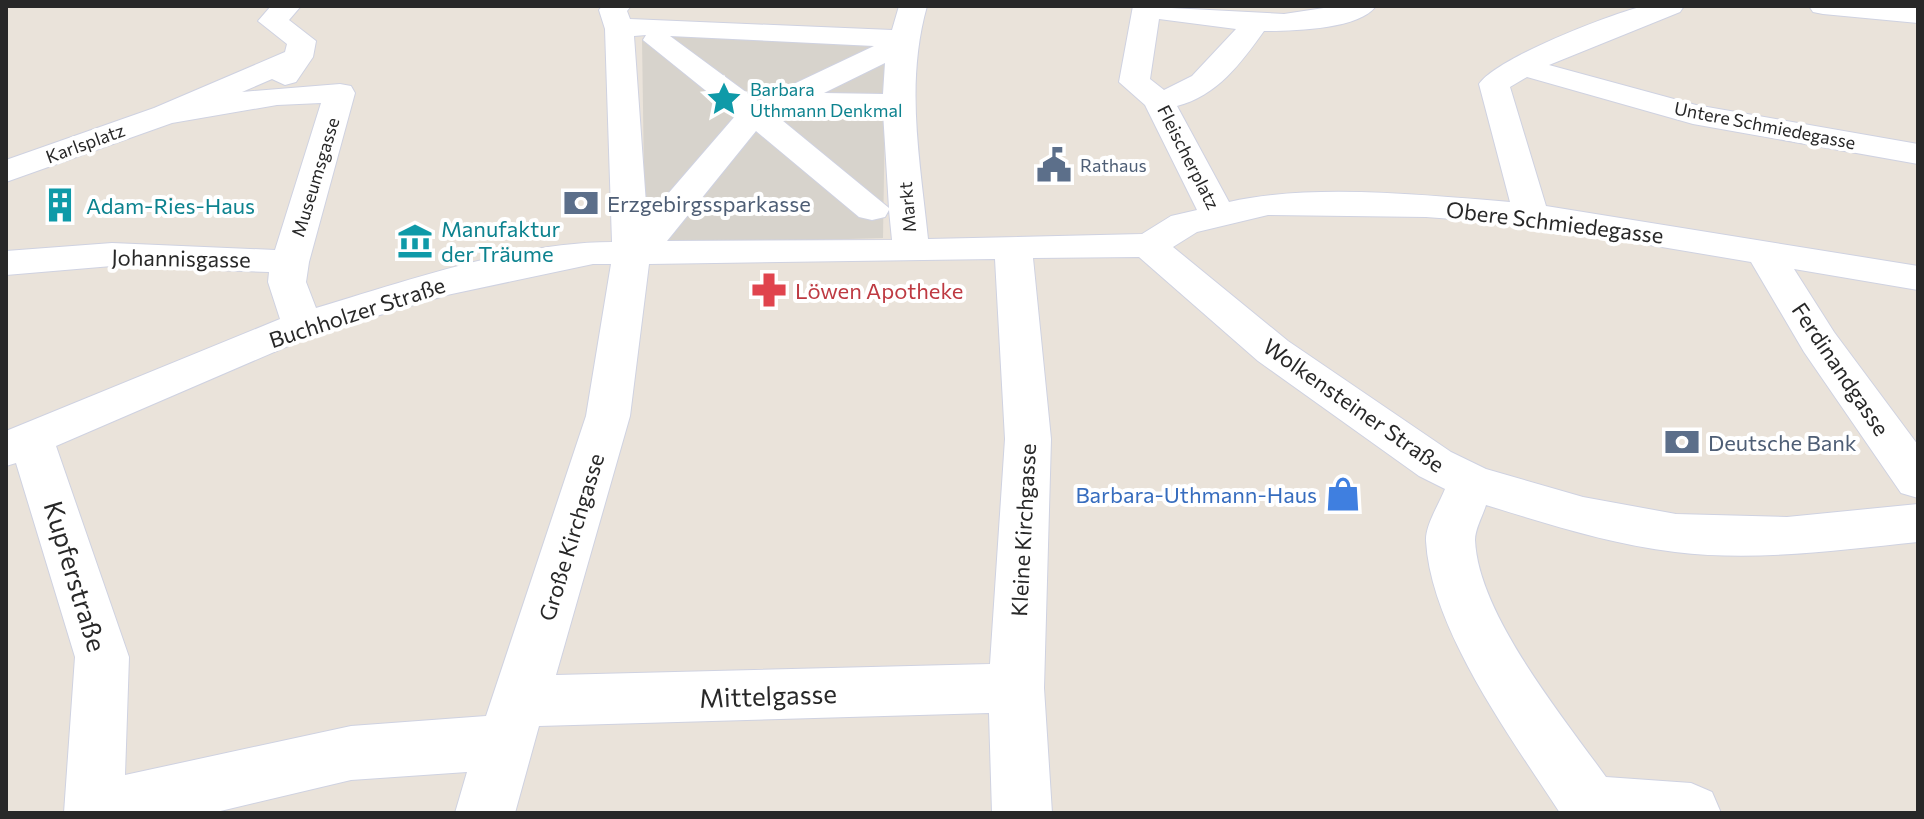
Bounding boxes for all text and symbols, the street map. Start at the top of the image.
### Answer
place label: Barbara Uthmann Denkmal [750,78,903,121]
place icon: Barbara Uthmann Denkmal [705,80,743,118]
street label: Untere Schmiedegasse [1672,97,1858,153]
street label: Fleischerplatz [1153,101,1225,213]
street label: Museumsgasse [286,115,344,239]
street label: Karlsplatz [43,119,128,167]
public building icon: Rathaus [1035,146,1073,184]
place label: Rathaus [1080,154,1147,176]
street label: Markt [894,181,920,233]
bank icon: Erzgebirgssparkasse [562,184,600,222]
building icon: Adam-Ries-Haus [41,186,79,224]
place label: Erzgebirgssparkasse [607,190,811,217]
place label: Adam-Ries-Haus [86,192,255,219]
street label: Obere Schmiedegasse [1445,195,1665,249]
place label: Manufaktur der Träume [441,215,560,267]
museum icon: Manufaktur der Träume [396,222,434,260]
street label: Johannisgasse [111,243,251,273]
street label: Buchholzer Straße [266,271,448,353]
pharmacy icon: Löwen Apotheke [750,271,788,309]
place label: Löwen Apotheke [795,277,963,304]
street label: Ferdinandgasse [1787,297,1895,441]
street label: Wolkensteiner Straße [1258,332,1450,478]
bank icon: Deutsche Bank [1663,423,1701,461]
place label: Deutsche Bank [1708,429,1857,456]
street label: Kleine Kirchgasse [1005,443,1041,617]
street label: Große Kirchgasse [533,450,609,624]
shop icon: Barbara-Uthmann-Haus [1324,475,1362,513]
place label: Barbara-Uthmann-Haus [1075,481,1317,508]
street label: Kupferstraße [38,497,114,655]
street label: Mittelgasse [699,677,837,713]

